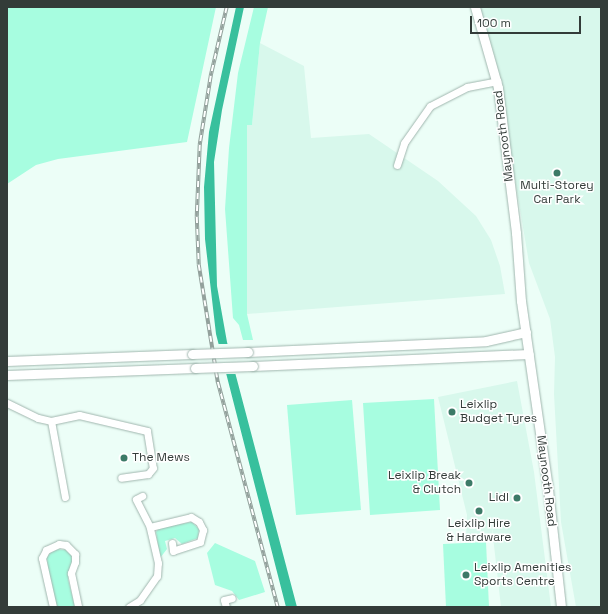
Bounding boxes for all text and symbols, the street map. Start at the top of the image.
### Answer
scale bar [472,8,583,34]
text: 100 m [477,15,511,31]
street label: Maynooth Road [491,90,517,182]
marker: Multi-Storey Car Park [552,168,562,178]
place label: Multi-Storey Car Park [520,179,594,207]
place label: Leixlip Budget Tyres [460,398,537,426]
marker: Leixlip Budget Tyres [447,407,457,417]
street label: Maynooth Road [533,435,559,527]
place label: The Mews [132,451,190,465]
marker: The Mews [119,453,129,463]
place label: Leixlip Break & Clutch [388,469,461,497]
marker: Leixlip Break & Clutch [464,478,474,488]
place label: Lidl [489,491,509,505]
marker: Lidl [512,493,522,503]
marker: Leixlip Hire & Hardware [474,506,484,516]
place label: Leixlip Hire & Hardware [447,517,511,545]
place label: Leixlip Amenities Sports Centre [474,561,572,589]
marker: Leixlip Amenities Sports Centre [461,570,471,580]

